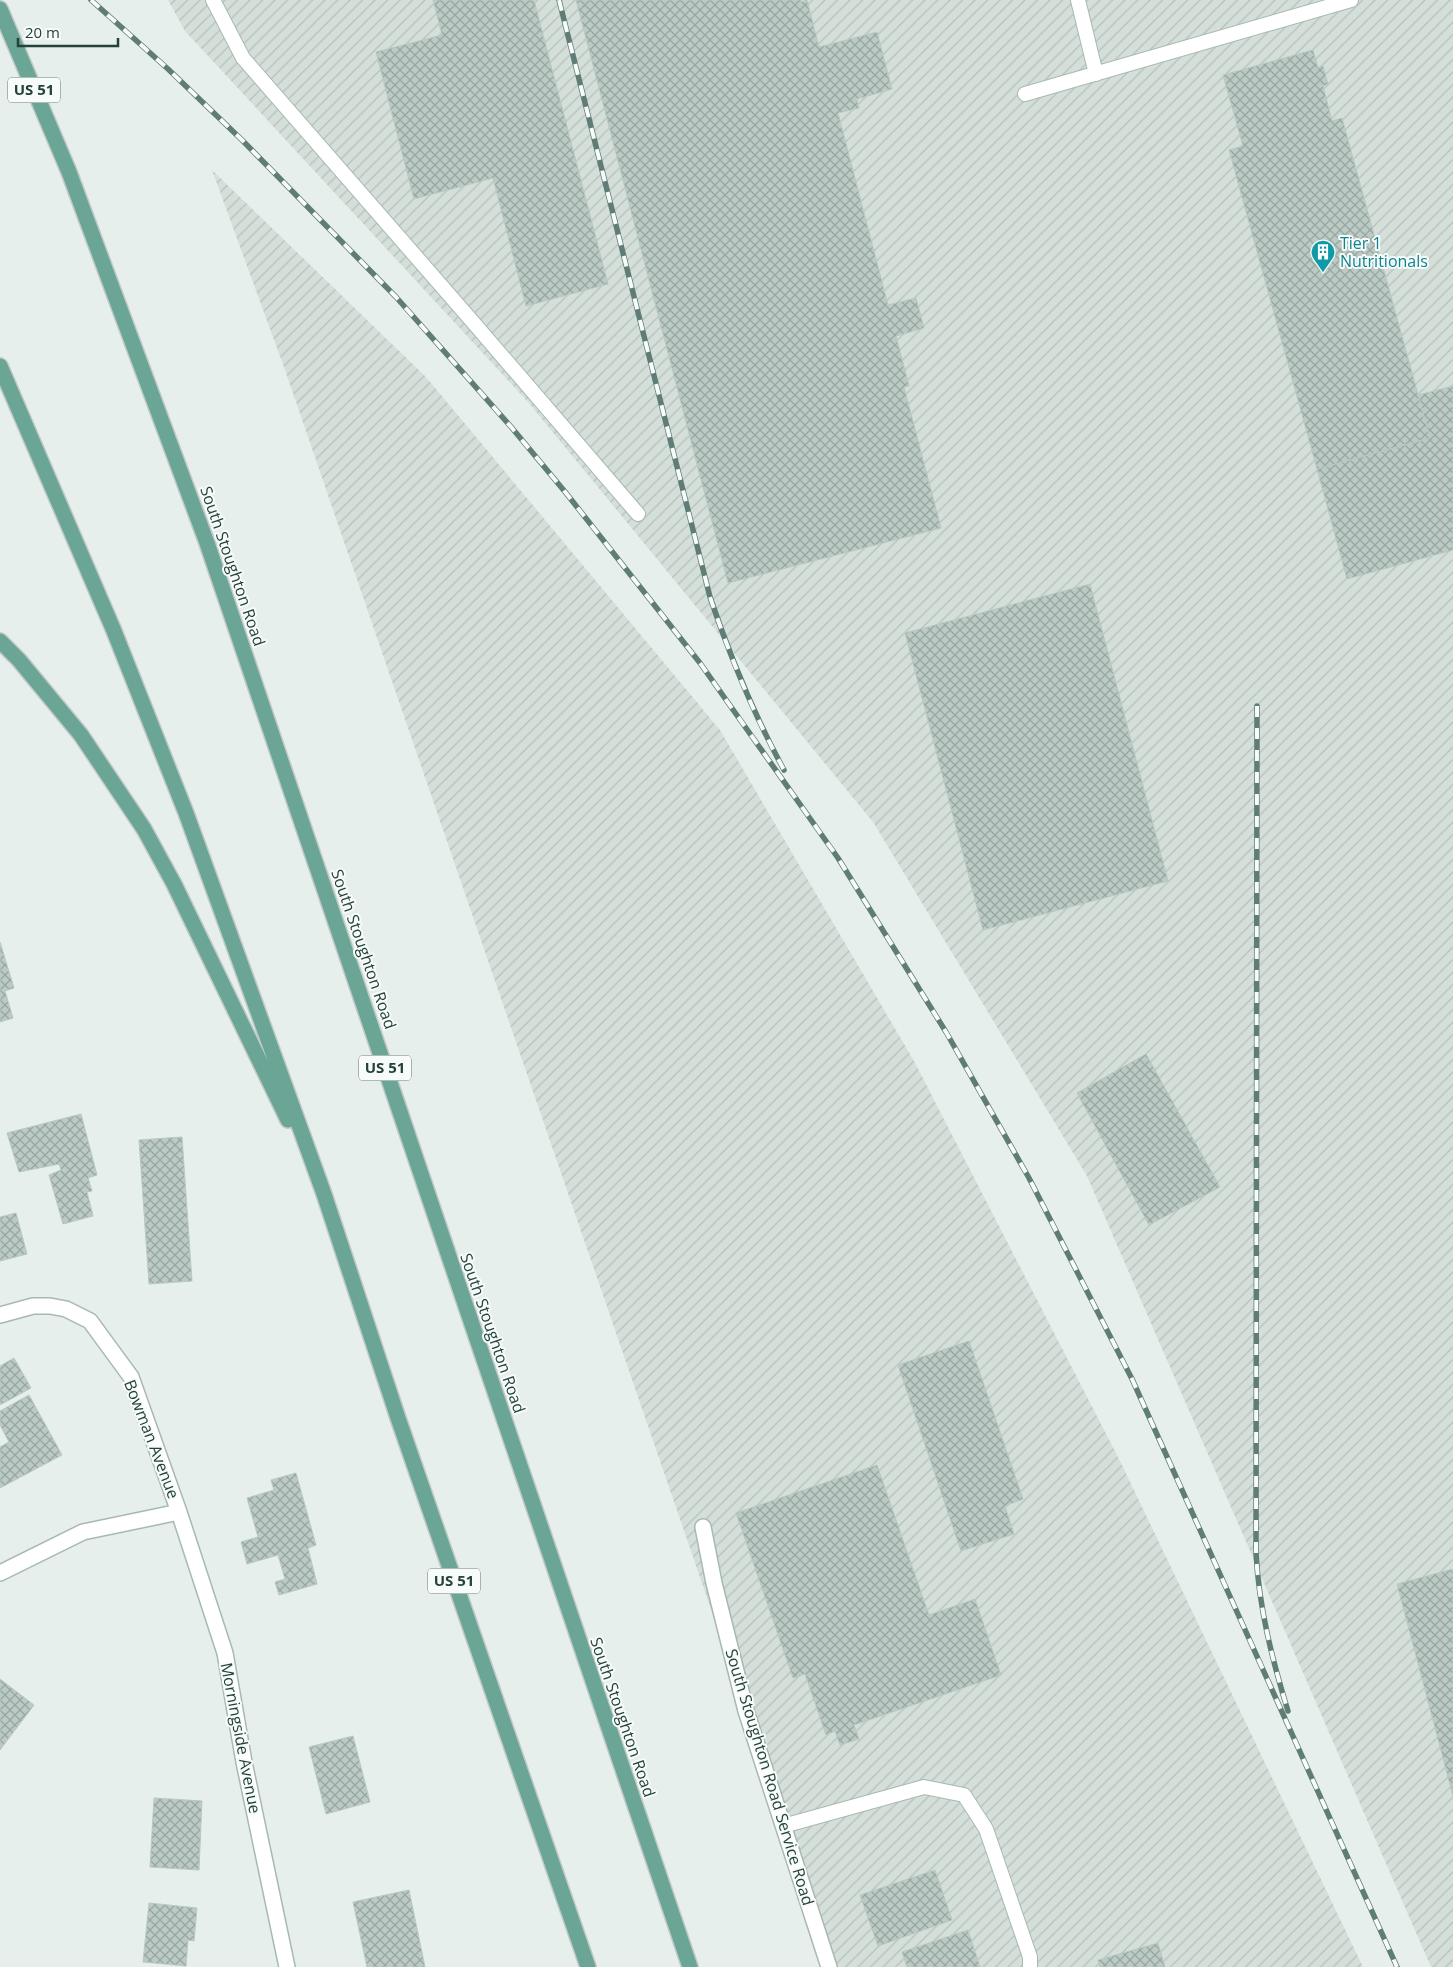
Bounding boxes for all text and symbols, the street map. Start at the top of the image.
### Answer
scale bar [18,15,118,47]
text: 20 m [25,22,60,42]
road number: US 51 [8,78,60,102]
place label: Tier 1 Nutritionals [1340,232,1428,272]
building icon: Tier 1 Nutritionals [1310,239,1336,273]
street label: South Stoughton Road [195,483,271,649]
street label: South Stoughton Road [326,866,402,1032]
road number: US 51 [359,1056,411,1080]
street label: South Stoughton Road [455,1250,531,1416]
street label: Bowman Avenue [119,1376,185,1502]
road number: US 51 [428,1568,480,1594]
street label: South Stoughton Road [585,1634,661,1800]
street label: South Stoughton Road Service Road [720,1646,820,1908]
street label: Morningside Avenue [216,1661,266,1815]

